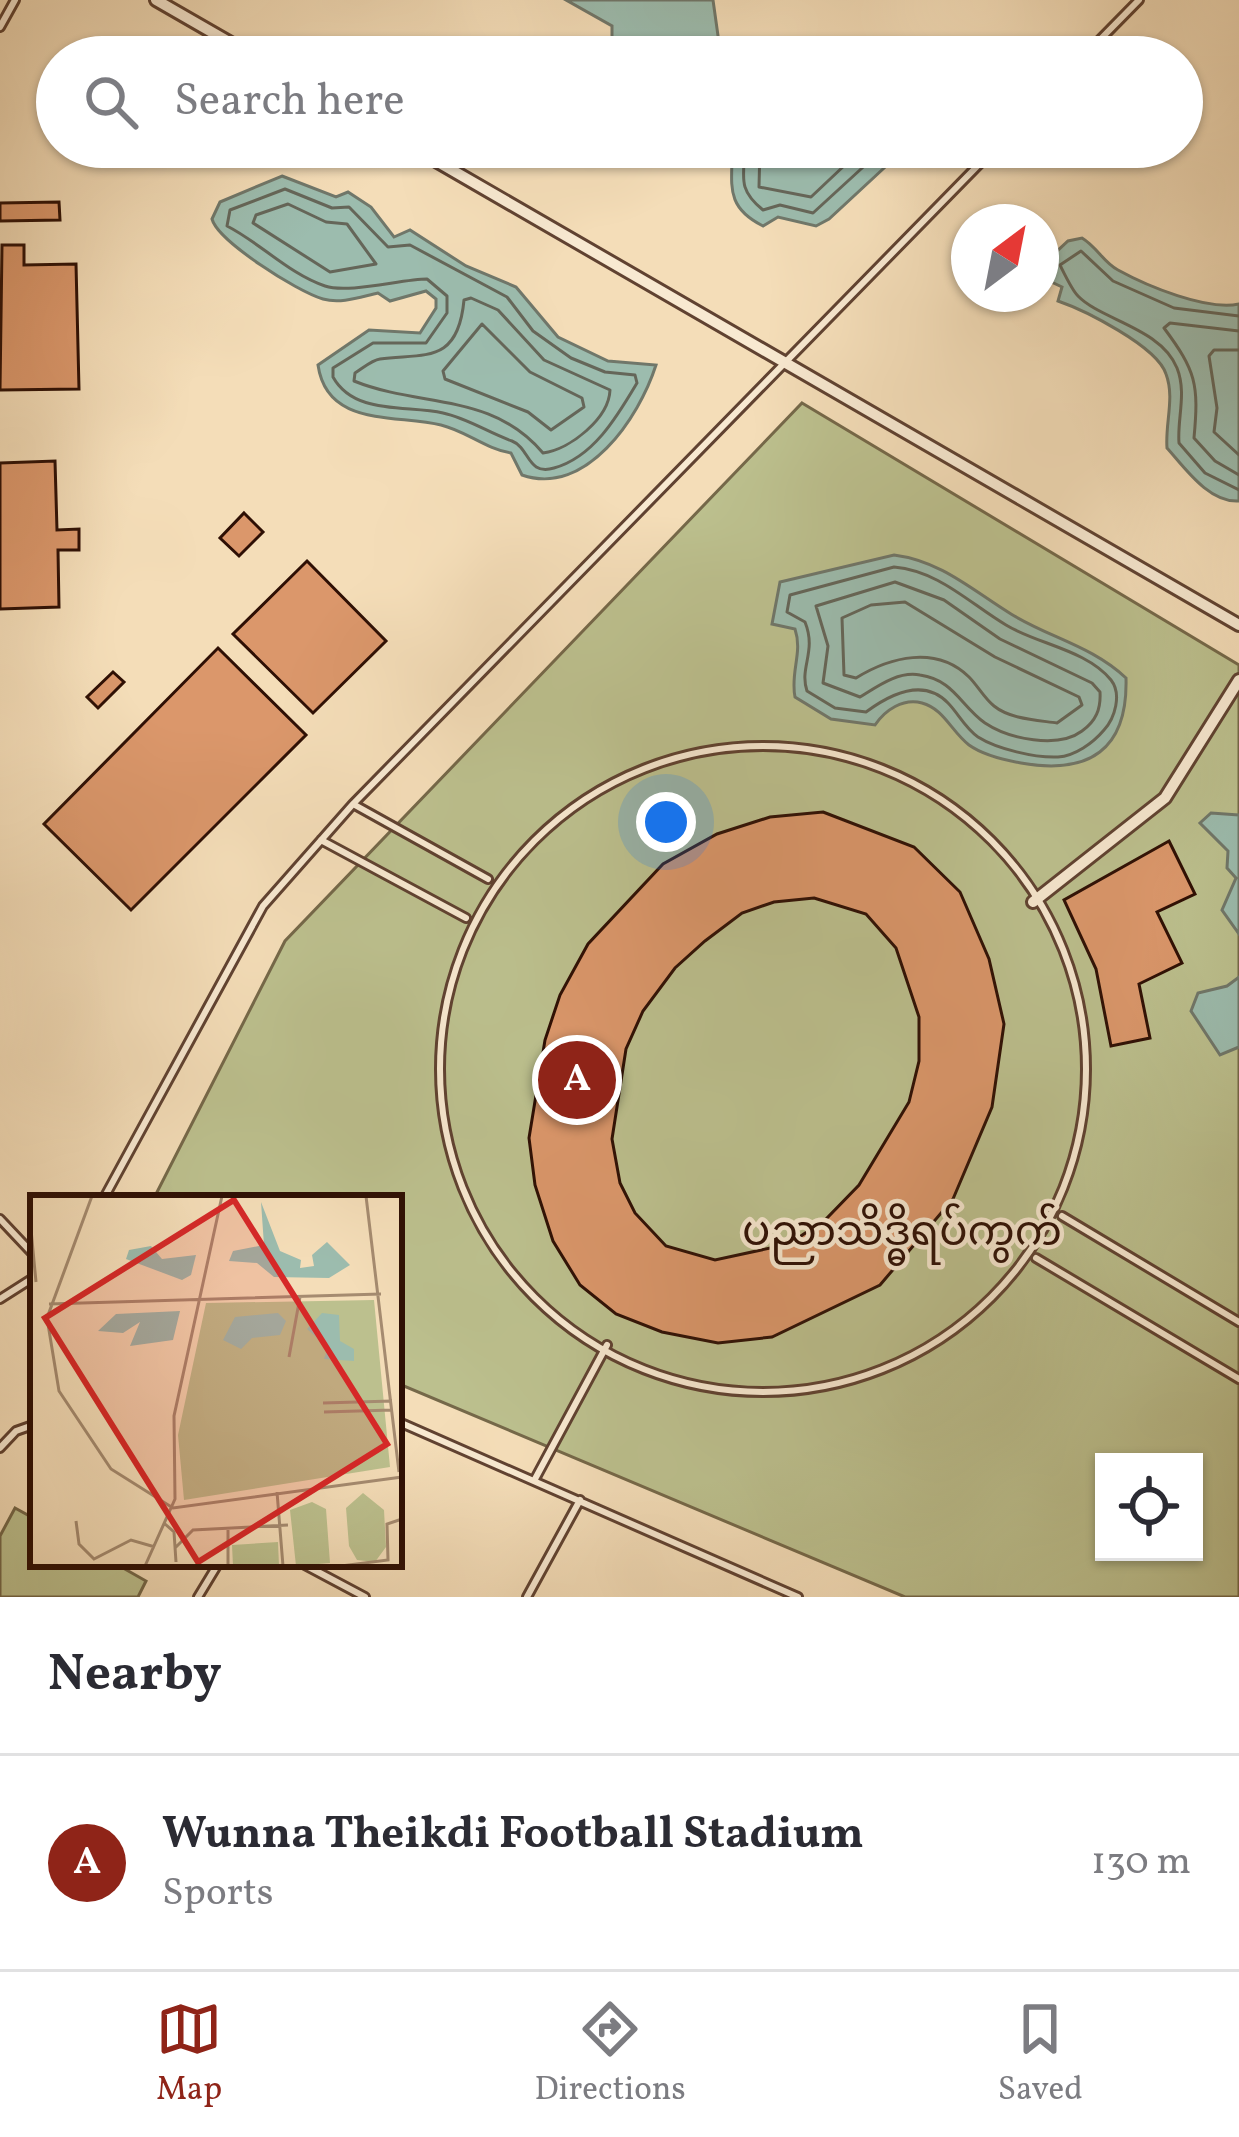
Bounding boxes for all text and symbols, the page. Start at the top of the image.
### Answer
search box [36,36,1203,168]
icon: search [78,69,144,135]
text: Search here [174,71,405,134]
north arrow [951,204,1059,312]
your location [636,792,696,852]
pin: A [538,1035,616,1125]
inset map [30,1195,402,1567]
district label: ပညာသိဒ္ဓိရပ်ကွက် [742,1203,1062,1266]
map controls [1095,1453,1203,1561]
button: locate [1095,1453,1203,1561]
text: Nearby [48,1640,222,1711]
text: Wunna Theikdi Football Stadium [162,1804,864,1867]
text: A [73,1836,101,1890]
text: 130 m [1091,1836,1191,1890]
text: Sports [162,1867,273,1921]
tab: Map [156,1996,222,2114]
tab: Directions [534,1996,686,2114]
tab: Saved [998,1996,1083,2114]

